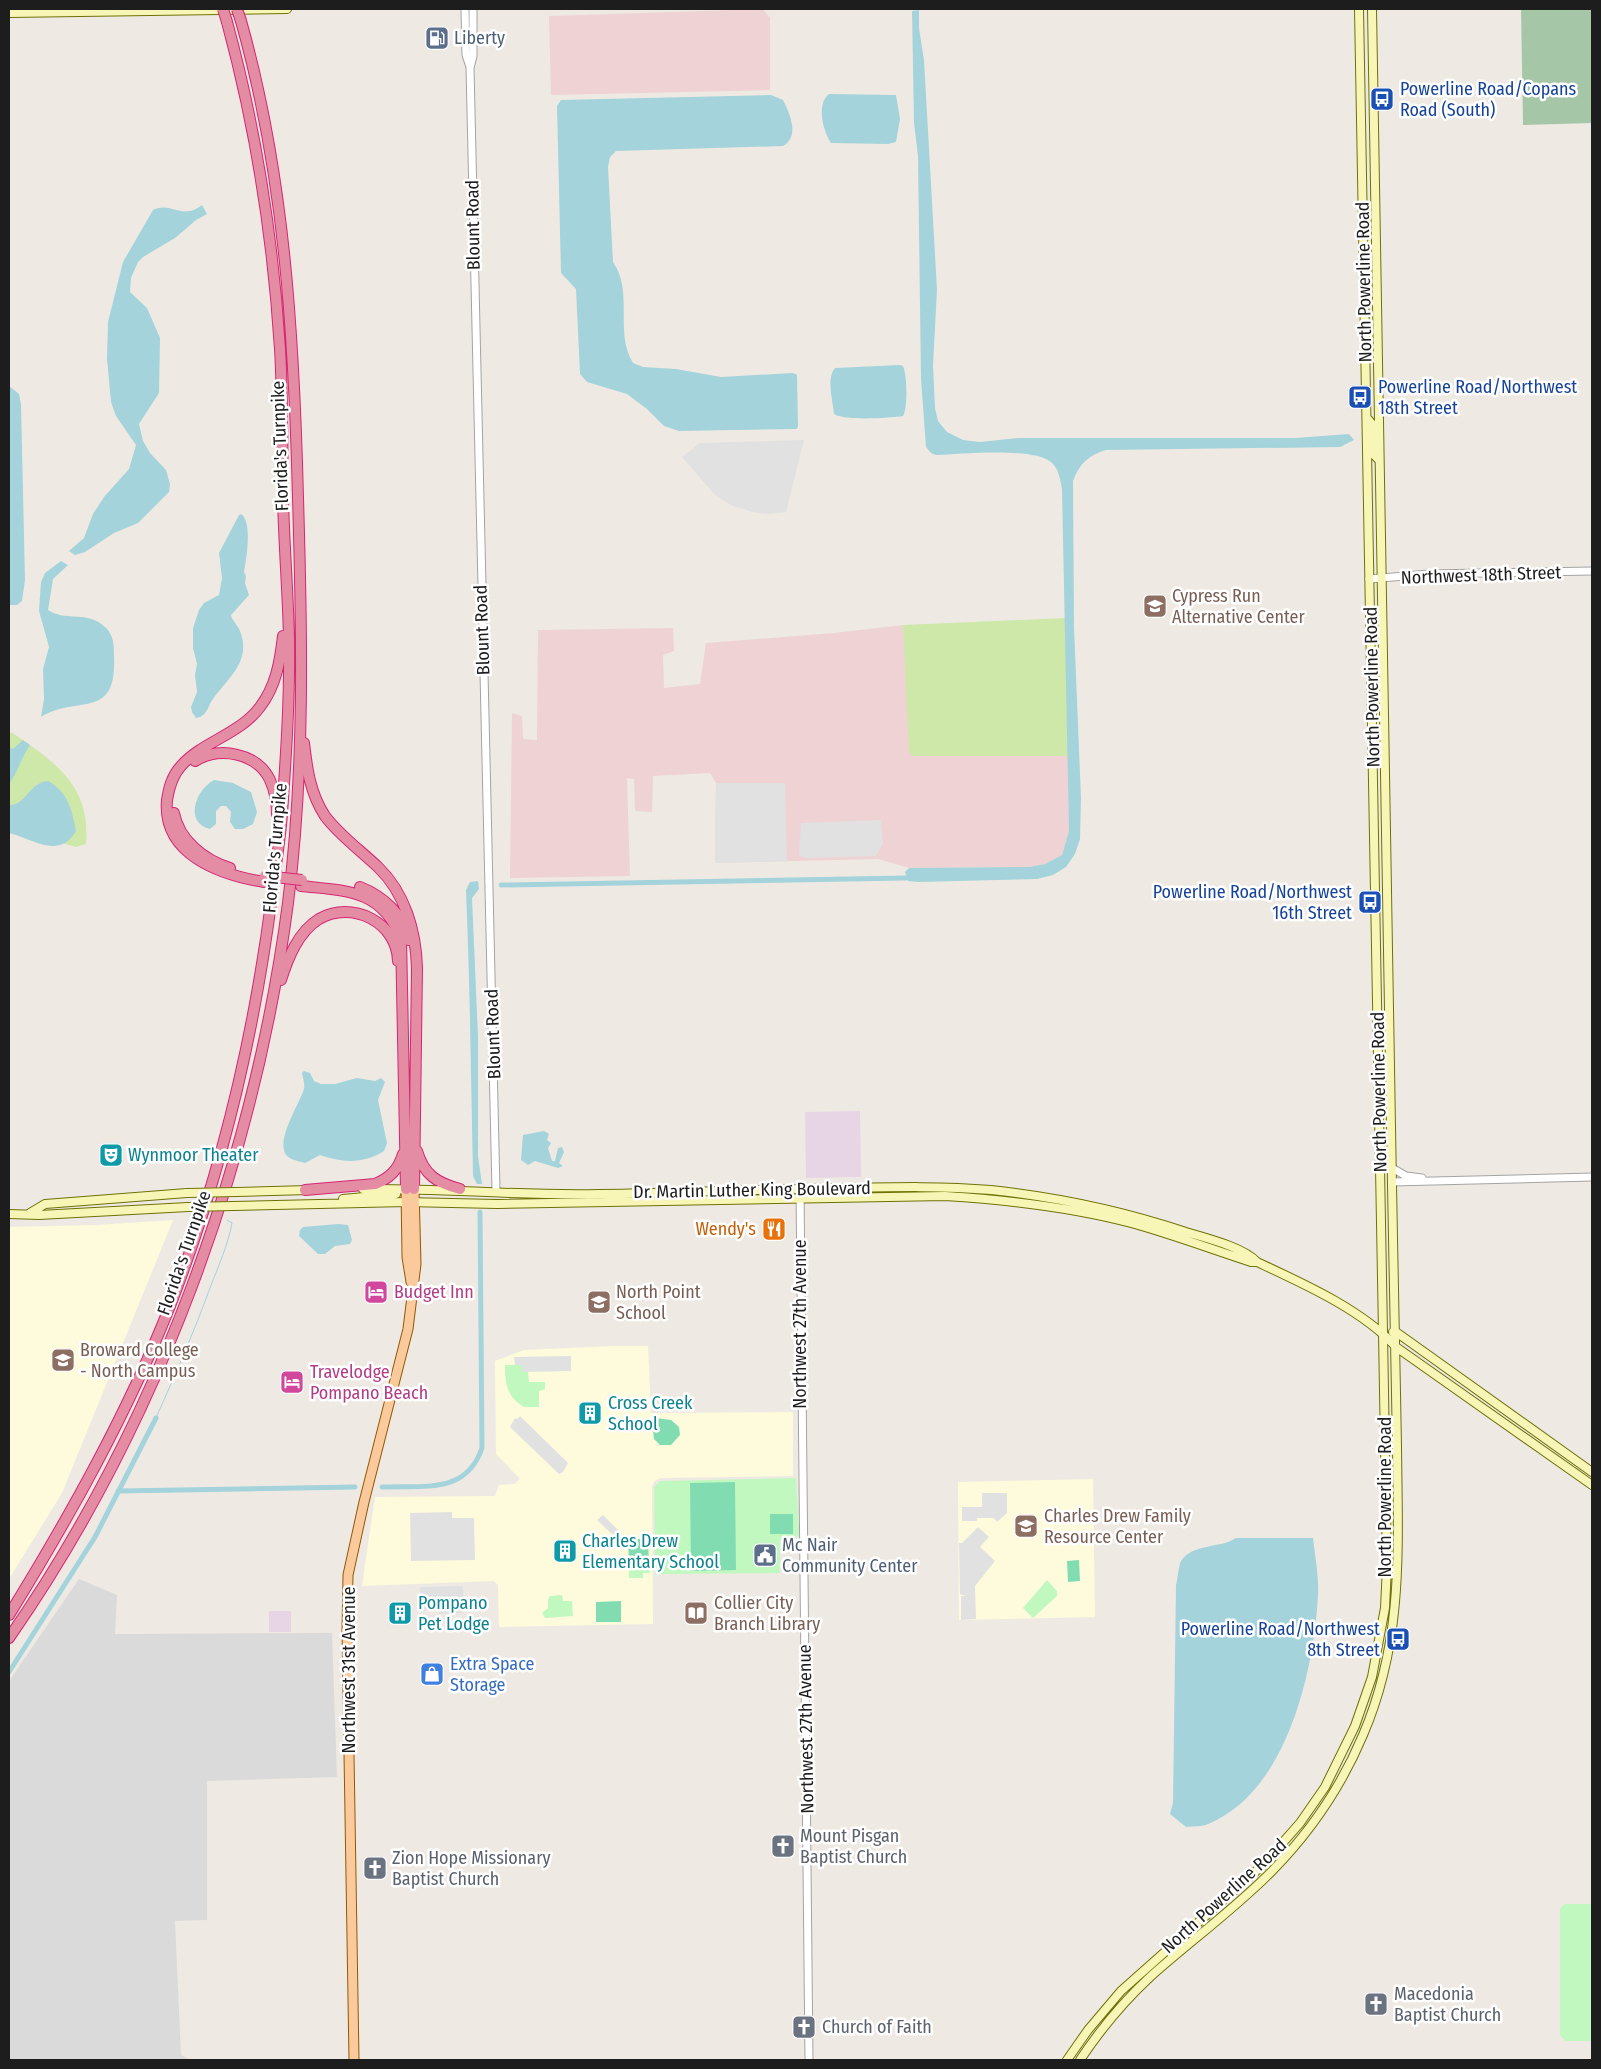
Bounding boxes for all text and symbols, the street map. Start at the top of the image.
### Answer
fuel station icon: Liberty [424,25,450,51]
place label: Liberty [454,27,505,49]
place label: Powerline Road/Copans Road (South) [1400,78,1577,121]
bus stop icon: Powerline Road/Copans Road (South) [1369,86,1395,112]
street label: Blount Road [461,180,485,270]
street label: North Powerline Road [1352,201,1376,363]
place label: Powerline Road/Northwest 18th Street [1378,376,1577,419]
street label: Florida's Turnpike [267,380,293,512]
bus stop icon: Powerline Road/Northwest 18th Street [1347,384,1373,410]
street label: Northwest 18th Street [1400,561,1562,589]
street label: Blount Road [469,584,495,676]
place label: Cypress Run Alternative Center [1172,585,1305,628]
school or university icon: Cypress Run Alternative Center [1142,593,1168,619]
street label: North Powerline Road [1360,606,1384,768]
street label: Florida's Turnpike [258,782,292,914]
place label: Powerline Road/Northwest 16th Street [1153,881,1352,924]
bus stop icon: Powerline Road/Northwest 16th Street [1357,889,1383,915]
street label: Blount Road [480,988,506,1080]
street label: North Powerline Road [1367,1011,1391,1173]
theatre icon: Wynmoor Theater [98,1142,124,1168]
place label: Wynmoor Theater [128,1144,259,1166]
street label: Dr. Martin Luther King Boulevard [633,1177,871,1203]
street label: Florida's Turnpike [152,1188,216,1318]
restaurant icon: Wendy's [761,1216,787,1242]
place label: Wendy's [696,1218,756,1240]
street label: Northwest 27th Avenue [789,1239,811,1409]
hotel icon: Budget Inn [363,1279,389,1305]
place label: Budget Inn [394,1281,474,1303]
place label: North Point School [616,1281,701,1324]
school or university icon: North Point School [586,1289,612,1315]
place label: Broward College - North Campus [80,1339,199,1382]
school or university icon: Broward College - North Campus [50,1347,76,1373]
place label: Travelodge Pompano Beach [310,1361,428,1404]
hotel icon: Travelodge Pompano Beach [279,1369,305,1395]
place label: Cross Creek School [608,1392,693,1435]
building icon: Cross Creek School [577,1400,603,1426]
street label: North Powerline Road [1374,1417,1396,1577]
place label: Charles Drew Family Resource Center [1044,1505,1191,1548]
school or university icon: Charles Drew Family Resource Center [1013,1513,1039,1539]
place label: Charles Drew Elementary School [582,1530,719,1573]
place label: Mc Nair Community Center [782,1534,918,1577]
building icon: Charles Drew Elementary School [552,1538,578,1564]
public building icon: Mc Nair Community Center [752,1542,778,1568]
street label: Northwest 31st Avenue [338,1586,360,1754]
place label: Pompano Pet Lodge [418,1592,490,1635]
place label: Collier City Branch Library [714,1592,820,1635]
building icon: Pompano Pet Lodge [387,1600,413,1626]
library icon: Collier City Branch Library [683,1600,709,1626]
place label: Powerline Road/Northwest 8th Street [1181,1618,1380,1661]
bus stop icon: Powerline Road/Northwest 8th Street [1385,1626,1411,1652]
street label: Northwest 27th Avenue [794,1644,818,1814]
place label: Extra Space Storage [450,1653,535,1696]
shop icon: Extra Space Storage [419,1661,445,1687]
place label: Mount Pisgan Baptist Church [800,1825,907,1868]
church icon: Mount Pisgan Baptist Church [770,1833,796,1859]
street label: North Powerline Road [1157,1834,1291,1958]
place label: Zion Hope Missionary Baptist Church [392,1847,550,1890]
church icon: Zion Hope Missionary Baptist Church [362,1855,388,1881]
place label: Macedonia Baptist Church [1394,1983,1501,2026]
church icon: Macedonia Baptist Church [1363,1991,1389,2017]
church icon: Church of Faith [791,2014,817,2040]
place label: Church of Faith [822,2016,932,2038]

